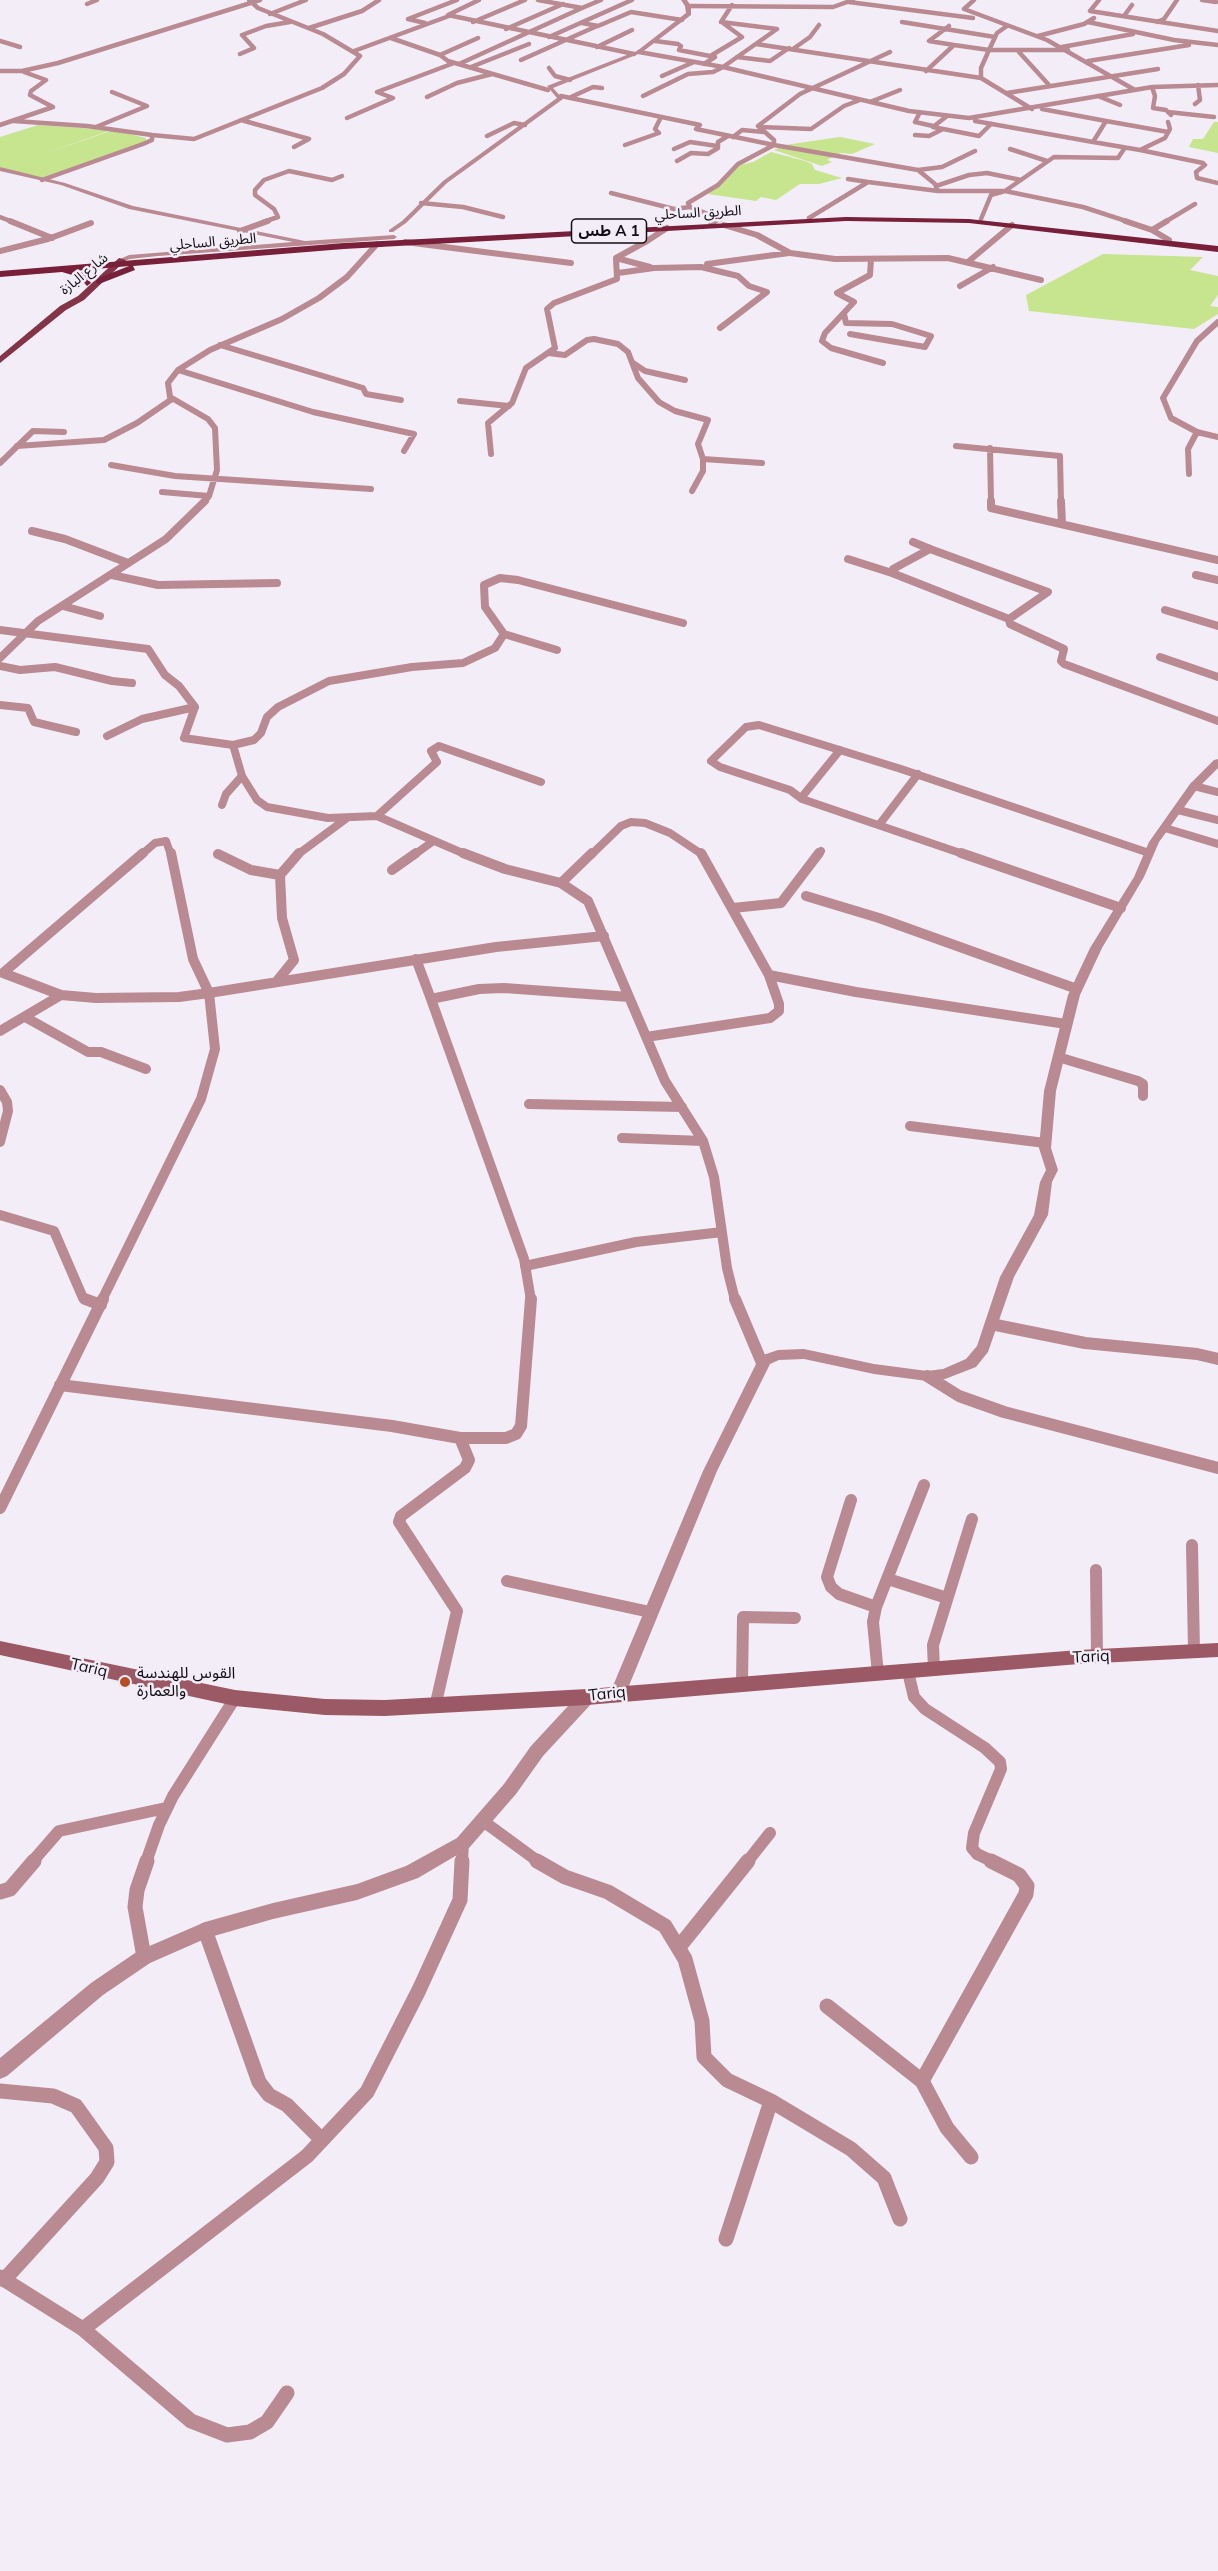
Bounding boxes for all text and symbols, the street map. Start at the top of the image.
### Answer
street label: الطريق الساحلي [654,202,742,224]
road number: طس A 1 [572,219,646,243]
street label: الطريق الساحلي [169,230,257,254]
street label: شارع البازة [57,250,111,298]
street label: Tariq [1072,1646,1110,1668]
street label: Tariq [69,1654,109,1682]
place label: القوس للهندسة والعمارة [137,1663,235,1701]
marker: القوس للهندسة والعمارة [118,1675,132,1689]
street label: Tariq [587,1683,627,1705]

